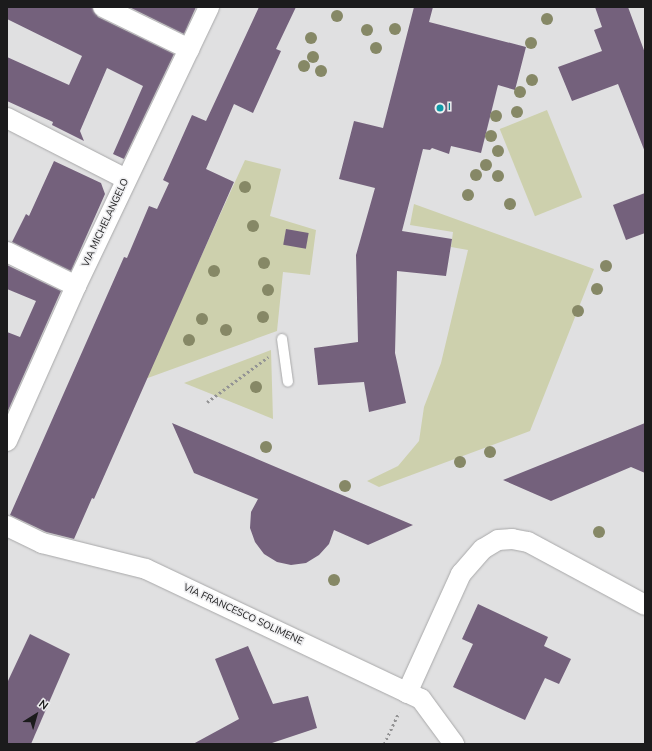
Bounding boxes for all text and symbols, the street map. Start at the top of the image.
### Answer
place label: I [448,102,451,114]
marker: I [435,103,445,113]
street label: VIA MICHELANGELO [80,177,132,269]
street label: VIA FRANCESCO SOLIMENE [181,582,305,648]
north arrow [16,695,56,735]
text: N [36,697,51,713]

